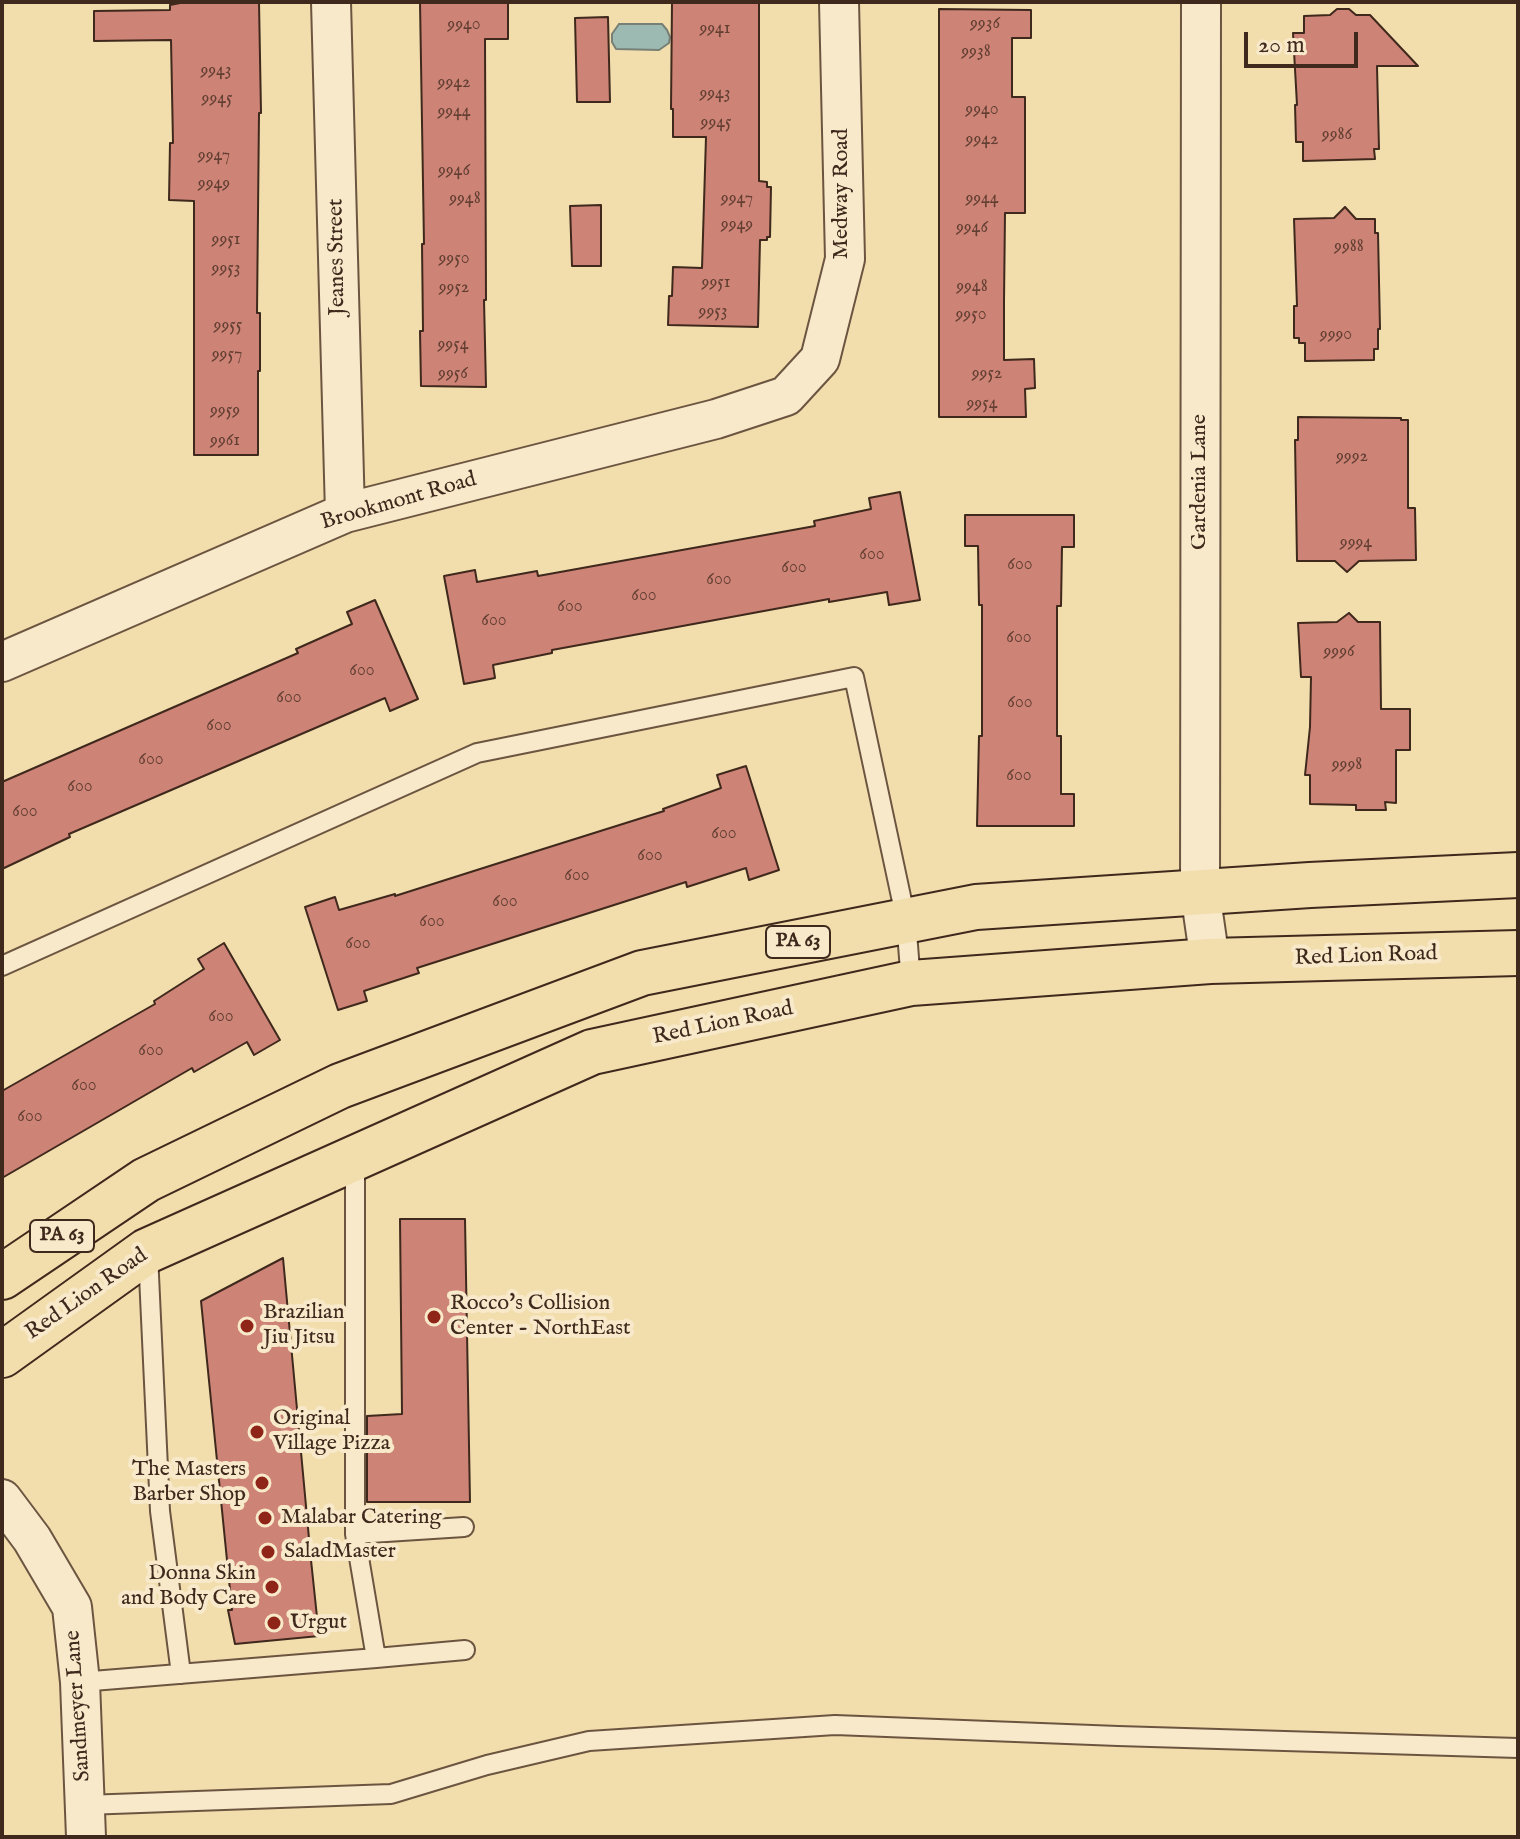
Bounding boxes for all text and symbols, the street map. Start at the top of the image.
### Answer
house number: 9936 [970,13,1000,35]
house number: 9940 [447,14,481,36]
scale bar [1248,16,1362,66]
house number: 9941 [699,18,731,40]
text: 20 m [1258,30,1305,61]
house number: 9938 [961,41,991,63]
house number: 9943 [200,60,232,82]
house number: 9942 [438,72,470,94]
house number: 9943 [699,83,731,105]
house number: 9945 [202,88,232,110]
house number: 9940 [965,99,999,121]
house number: 9944 [437,101,471,123]
house number: 9945 [701,112,731,134]
house number: 9986 [1322,124,1352,146]
street label: Medway Road [829,128,855,260]
house number: 9942 [966,129,998,151]
house number: 9947 [198,145,230,167]
house number: 9946 [438,160,470,182]
house number: 9949 [198,173,230,195]
house number: 9948 [449,188,481,210]
house number: 9947 [721,188,753,210]
house number: 9944 [965,188,999,210]
street label: Jeanes Street [324,198,352,316]
house number: 9949 [721,214,753,236]
house number: 9946 [956,217,988,239]
house number: 9951 [212,229,240,251]
house number: 9988 [1334,236,1364,258]
house number: 9950 [438,248,470,270]
house number: 9953 [212,258,240,280]
house number: 9951 [702,272,730,294]
house number: 9948 [956,276,988,298]
house number: 9952 [439,277,469,299]
house number: 9953 [699,301,727,323]
house number: 9950 [955,304,987,326]
house number: 9955 [214,315,242,337]
house number: 9990 [1320,324,1352,346]
house number: 9954 [438,334,468,356]
house number: 9957 [212,344,242,366]
house number: 9956 [438,363,468,385]
house number: 9952 [972,363,1002,385]
house number: 9954 [967,393,997,415]
house number: 9959 [210,400,240,422]
street label: Gardenia Lane [1187,414,1213,550]
house number: 9961 [210,430,240,452]
house number: 9992 [1336,446,1368,468]
street label: Brookmont Road [318,467,480,537]
house number: 9994 [1340,532,1372,554]
house number: 600 [859,544,885,566]
house number: 600 [1007,554,1033,576]
house number: 600 [781,557,807,579]
house number: 600 [706,569,732,591]
house number: 600 [631,585,657,607]
house number: 600 [557,596,583,618]
house number: 600 [481,610,507,632]
house number: 600 [1006,627,1032,649]
house number: 9996 [1323,641,1355,663]
house number: 600 [349,660,375,682]
house number: 600 [276,687,302,709]
house number: 600 [1007,692,1033,714]
house number: 600 [206,715,232,737]
house number: 600 [138,749,164,771]
house number: 9998 [1332,754,1362,776]
house number: 600 [1006,765,1032,787]
house number: 600 [67,776,93,798]
house number: 600 [12,801,38,823]
house number: 600 [711,823,737,845]
house number: 600 [637,845,663,867]
house number: 600 [564,865,590,887]
house number: 600 [492,891,518,913]
house number: 600 [419,911,445,933]
road number: PA 63 [766,926,830,958]
house number: 600 [345,933,371,955]
street label: Red Lion Road [1294,941,1438,973]
street label: Red Lion Road [650,996,796,1052]
house number: 600 [208,1006,234,1028]
house number: 600 [138,1040,164,1062]
house number: 600 [71,1075,97,1097]
house number: 600 [17,1106,43,1128]
road number: PA 63 [30,1220,94,1252]
street label: Red Lion Road [21,1243,153,1347]
place label: Rocco's Collision Center - NorthEast [450,1291,631,1342]
place label: Brazilian Jiu Jitsu [263,1300,344,1352]
marker: Rocco's Collision Center - NorthEast [425,1308,443,1326]
marker: Brazilian Jiu Jitsu [238,1317,256,1335]
place label: Original Village Pizza [273,1406,390,1458]
marker: Original Village Pizza [248,1423,266,1441]
place label: The Masters Barber Shop [132,1457,246,1508]
marker: The Masters Barber Shop [253,1474,271,1492]
place label: Malabar Catering [281,1505,441,1531]
marker: Malabar Catering [256,1509,274,1527]
place label: SaladMaster [284,1539,396,1565]
marker: SaladMaster [259,1543,277,1561]
place label: Donna Skin and Body Care [121,1561,256,1612]
marker: Donna Skin and Body Care [263,1578,281,1596]
place label: Urgut [290,1610,347,1636]
marker: Urgut [265,1614,283,1632]
street label: Sandmeyer Lane [61,1629,97,1783]

